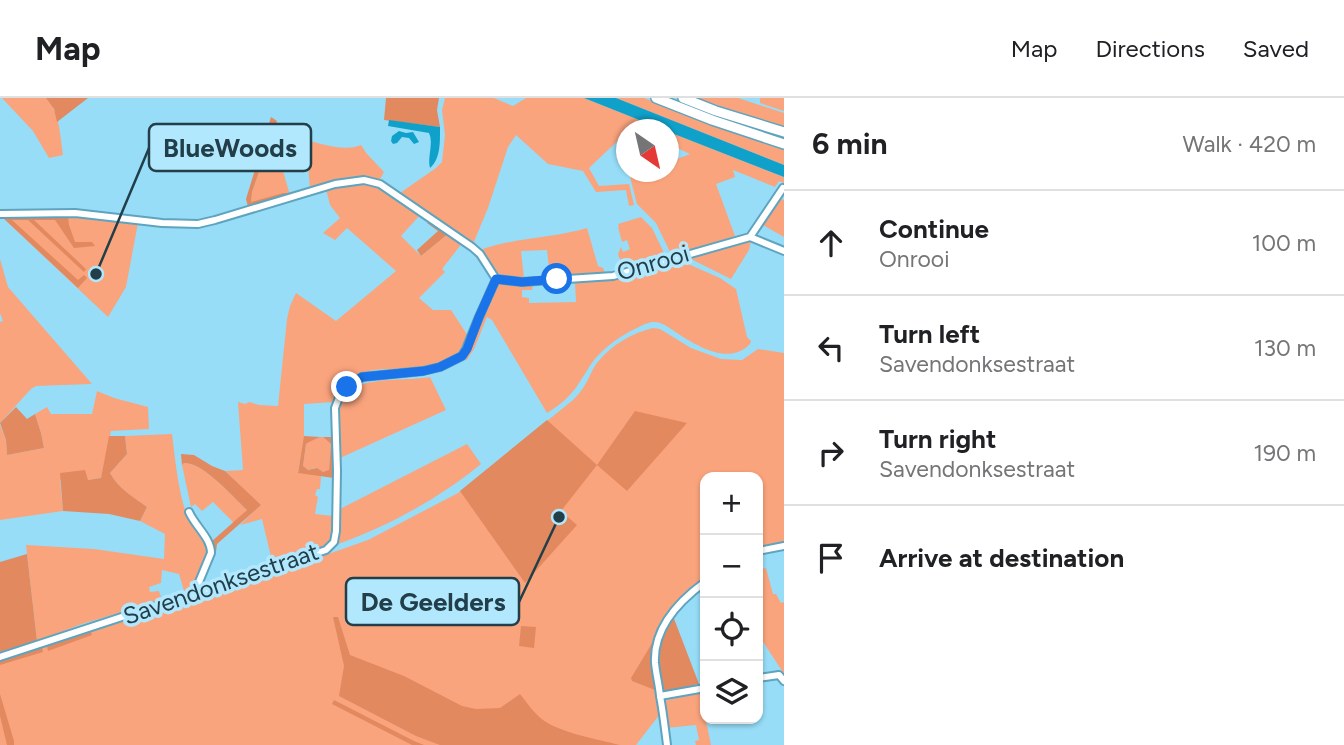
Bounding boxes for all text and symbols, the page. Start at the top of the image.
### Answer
text: Map [35,29,101,68]
text: Map [1011,34,1057,63]
text: Directions [1095,34,1205,63]
text: Saved [1243,34,1309,63]
north arrow [616,119,679,182]
callout: BlueWoods [149,124,311,171]
text: 6 min [812,125,888,162]
text: Walk · 420 m [1183,130,1316,158]
text: BlueWoods [163,132,297,164]
text: Continue [879,213,989,245]
icon: ahead [812,224,850,262]
text: 100 m [1252,229,1316,257]
street label: Onrooi [614,238,692,287]
text: Onrooi [879,245,949,273]
route start [541,263,572,294]
text: Turn left [879,318,980,350]
icon: left [812,329,850,367]
text: 130 m [1254,334,1316,362]
text: Savendonksestraat [879,350,1075,378]
route end [331,371,362,402]
text: Turn right [879,423,996,455]
icon: right [812,434,850,472]
text: 190 m [1253,439,1316,467]
text: Savendonksestraat [879,455,1075,483]
map controls [700,472,763,724]
button: + [700,472,763,535]
button: − [700,535,763,598]
street label: Savendonksestraat [119,536,322,631]
icon: arrive [812,539,850,577]
text: Arrive at destination [879,542,1124,574]
callout: De Geelders [346,578,519,625]
text: De Geelders [360,586,506,618]
button: locate [700,598,763,661]
button: layers [700,661,763,724]

